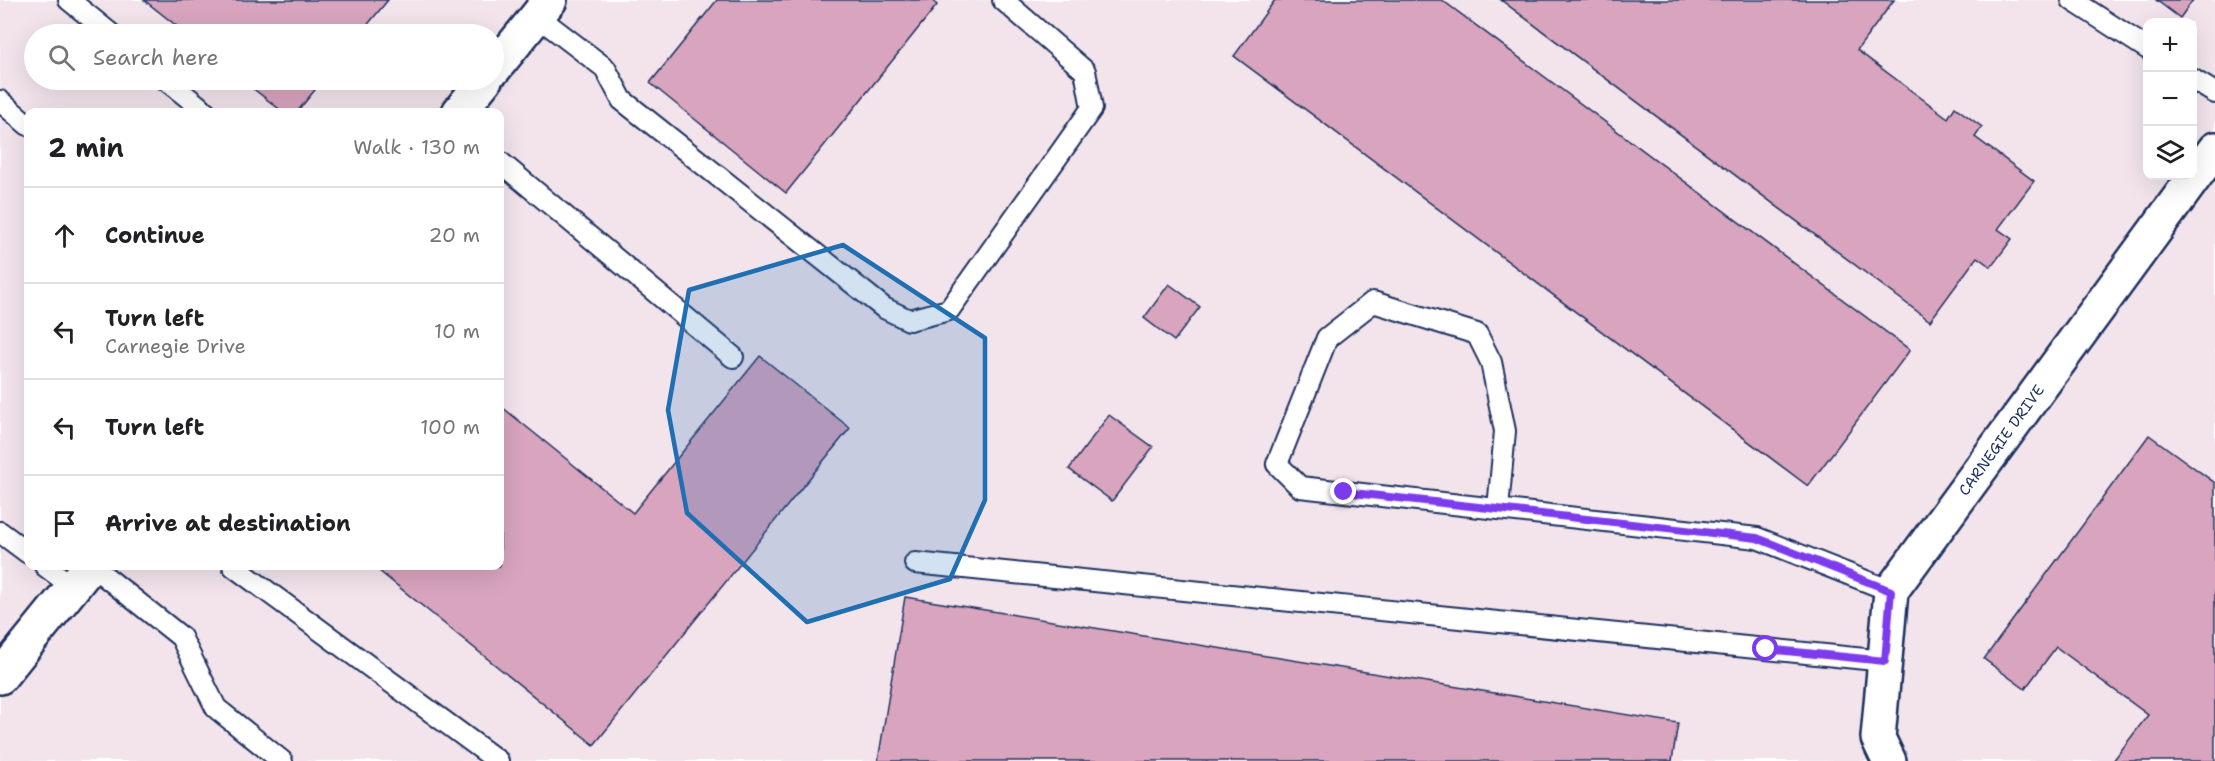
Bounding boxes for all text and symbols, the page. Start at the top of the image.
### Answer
map controls [2143,18,2197,180]
button: + [2143,18,2197,72]
search box [24,24,504,90]
icon: search [45,41,78,74]
text: Search here [93,43,219,72]
button: − [2143,72,2197,126]
button: layers [2143,126,2197,180]
text: 2 min [48,130,124,165]
text: Walk · 130 m [353,134,480,160]
icon: ahead [48,219,81,252]
text: Continue [105,221,205,250]
text: 20 m [429,222,480,248]
text: Turn left [105,304,204,333]
icon: left [48,315,81,348]
text: 10 m [434,318,480,344]
text: Carnegie Drive [105,333,246,359]
street label: CARNEGIE DRIVE [1954,381,2049,500]
icon: left [48,411,81,444]
text: Turn left [105,413,204,442]
text: 100 m [420,414,480,440]
route end [1330,478,1356,504]
icon: arrive [48,507,81,540]
text: Arrive at destination [105,509,351,538]
route start [1752,635,1778,661]

